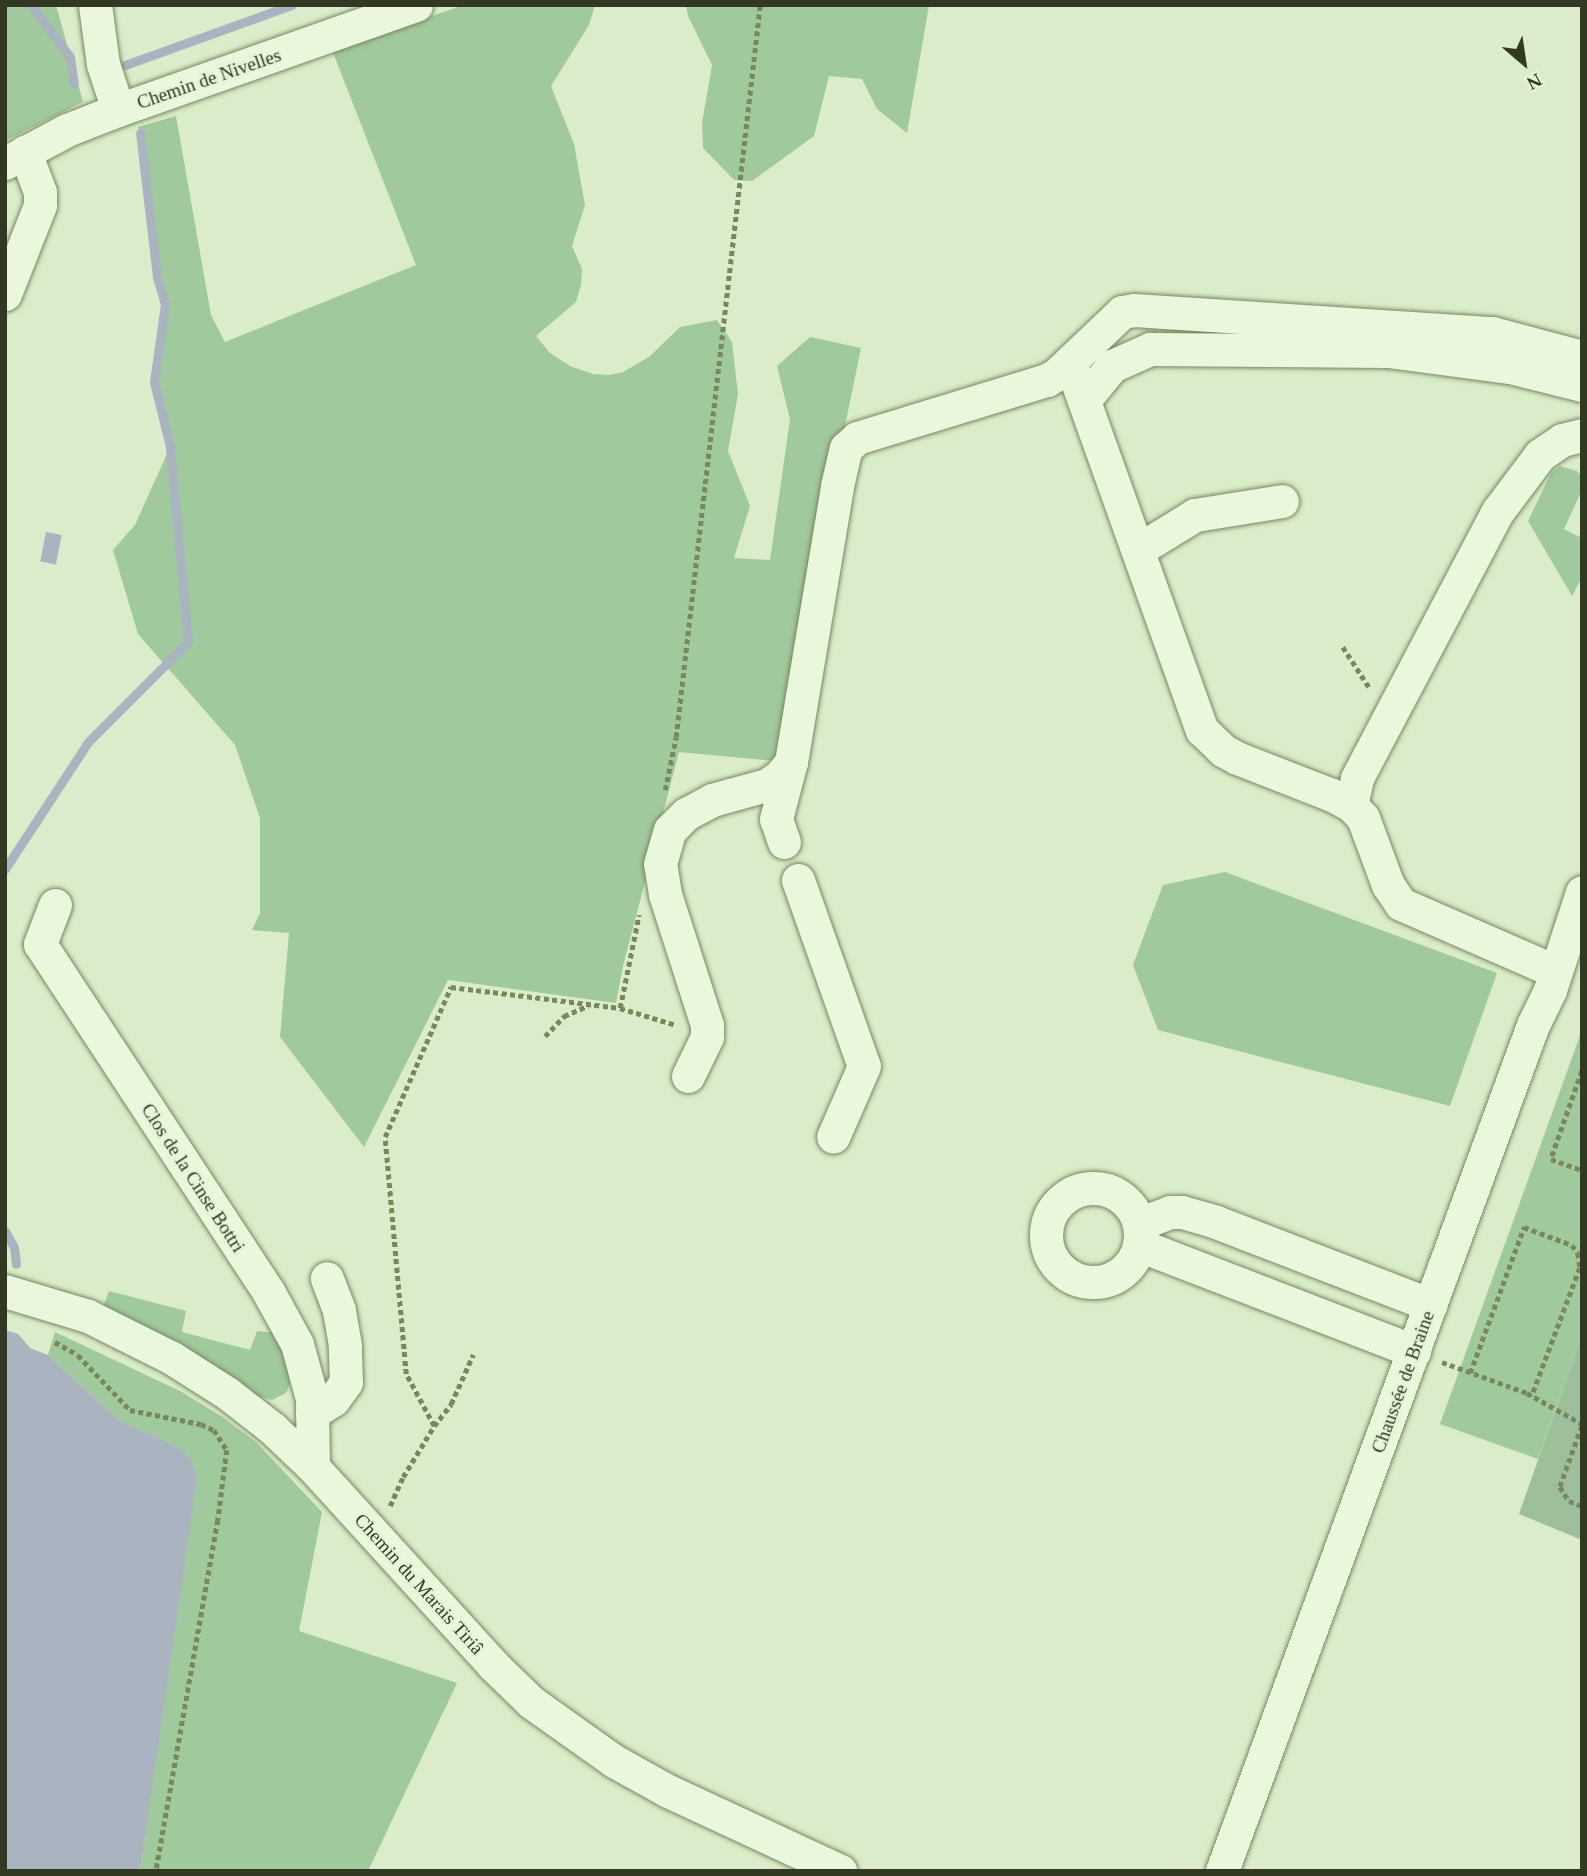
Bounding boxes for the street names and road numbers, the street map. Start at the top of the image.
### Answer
street label: Chemin de Nivelles [134,44,284,114]
street label: Clos de la Cinse Bottri [136,1099,250,1257]
street label: Chaussée de Braine [1367,1308,1439,1456]
street label: Chemin du Marais Tiriâ [349,1509,489,1659]

